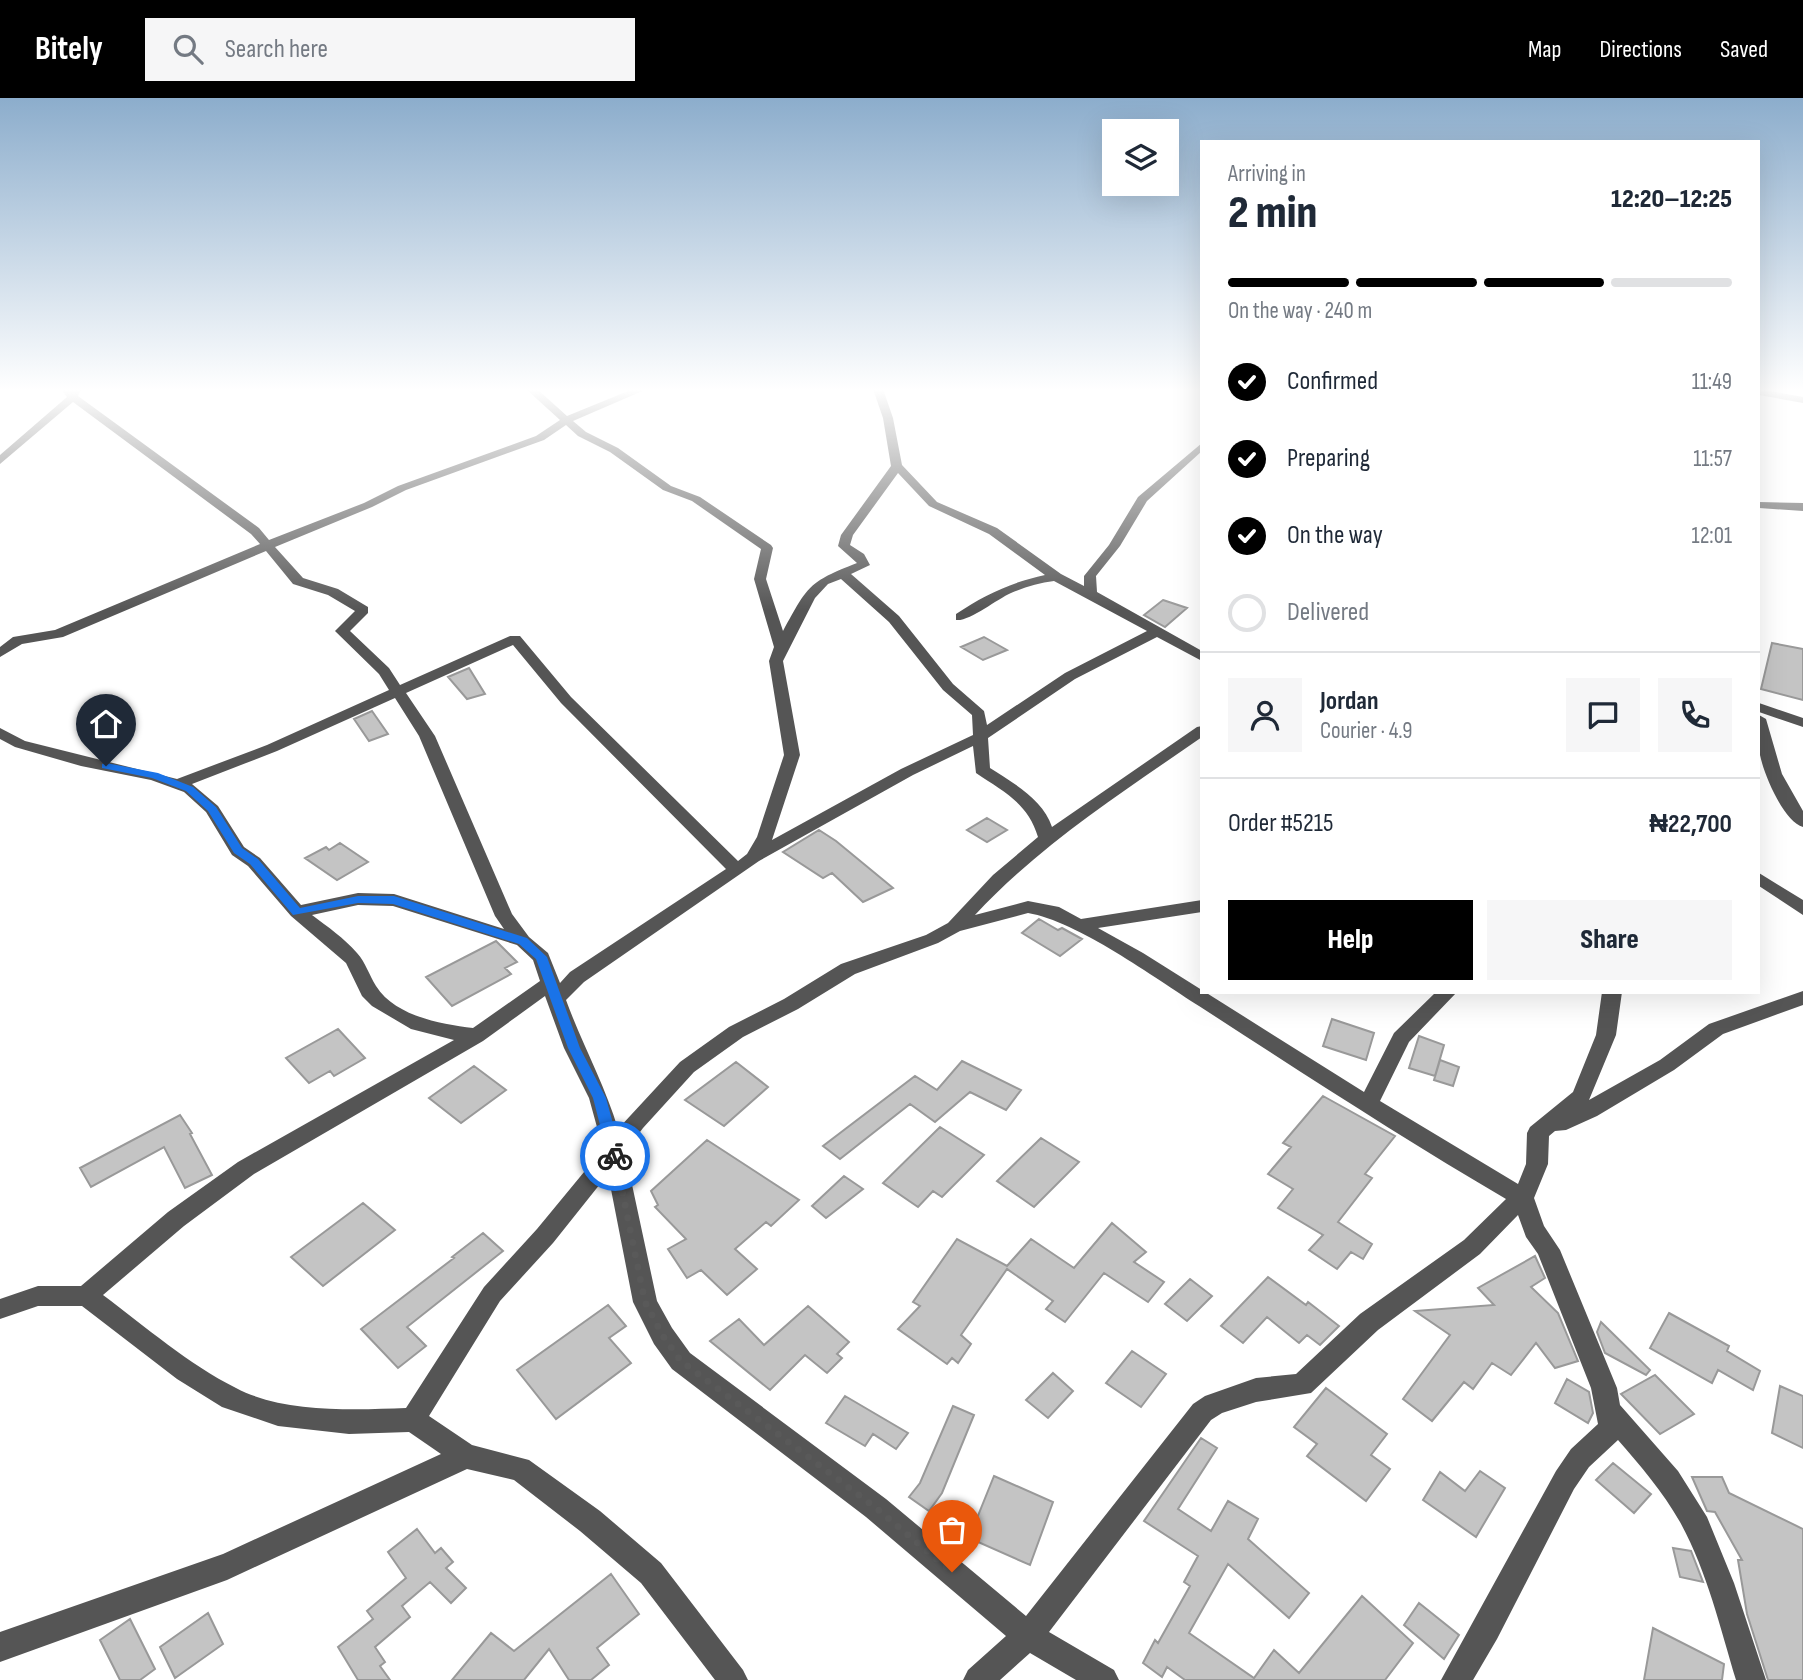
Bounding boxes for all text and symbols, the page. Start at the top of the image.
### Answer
search box [145,18,635,81]
text: Bitely [35,29,103,69]
icon: search [169,30,207,68]
text: Search here [225,34,328,65]
text: Map [1528,35,1561,64]
text: Directions [1599,35,1682,64]
text: Saved [1720,35,1768,64]
map controls [1102,119,1179,196]
button: layers [1102,119,1179,196]
text: Arriving in [1228,160,1306,188]
text: 12:20–12:25 [1611,184,1732,215]
text: 2 min [1228,186,1317,241]
text: On the way · 240 m [1228,297,1372,325]
icon: check [1228,363,1266,401]
text: Confirmed [1287,366,1378,397]
text: 11:49 [1692,368,1732,396]
icon: check [1228,440,1266,478]
text: Preparing [1287,443,1370,474]
text: 11:57 [1693,445,1732,473]
icon: check [1228,517,1266,555]
text: On the way [1287,520,1383,551]
text: 12:01 [1692,522,1732,550]
text: Delivered [1287,597,1369,628]
button: person [1228,678,1302,752]
button: chat [1566,678,1640,752]
button: phone [1658,678,1732,752]
text: Jordan [1320,686,1378,717]
pin [76,694,136,766]
icon: home [87,705,125,743]
text: Courier · 4.9 [1320,717,1412,745]
text: Order #5215 [1228,808,1333,839]
text: ₦22,700 [1649,809,1732,840]
button: Help [1228,900,1473,980]
button: Share [1487,900,1732,980]
courier [580,1121,650,1191]
icon: bike [596,1137,634,1175]
pin [922,1500,982,1572]
icon: bag [933,1511,971,1549]

